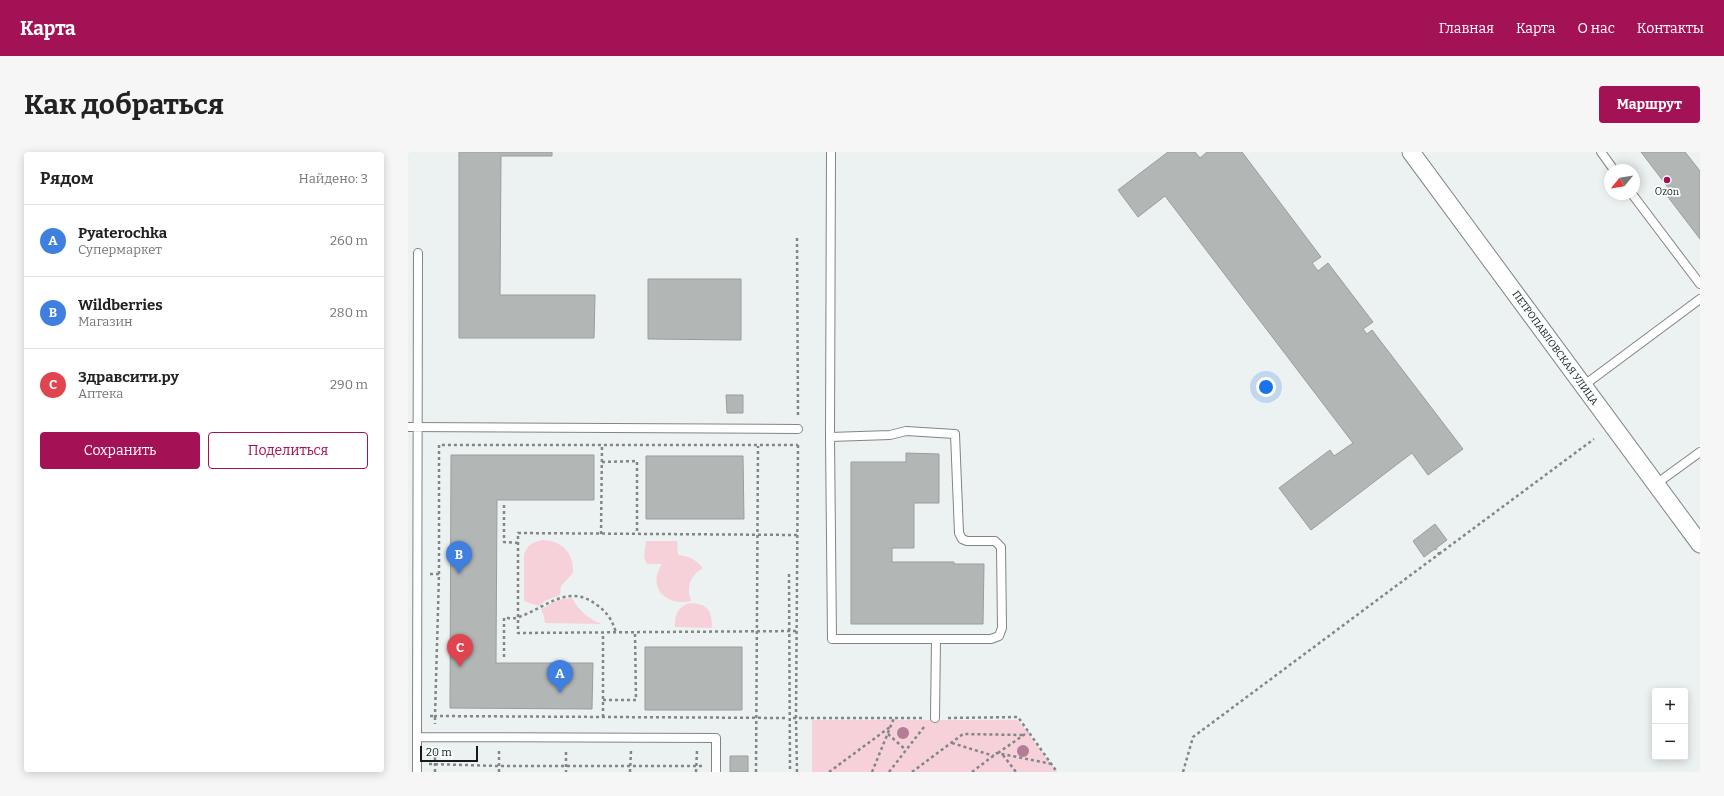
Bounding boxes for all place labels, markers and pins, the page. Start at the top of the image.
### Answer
marker: Ozon [1662,175,1672,185]
place label: Ozon [1655,186,1680,198]
pin: B [446,541,472,574]
pin: C [447,634,473,667]
pin: A [547,660,573,693]

